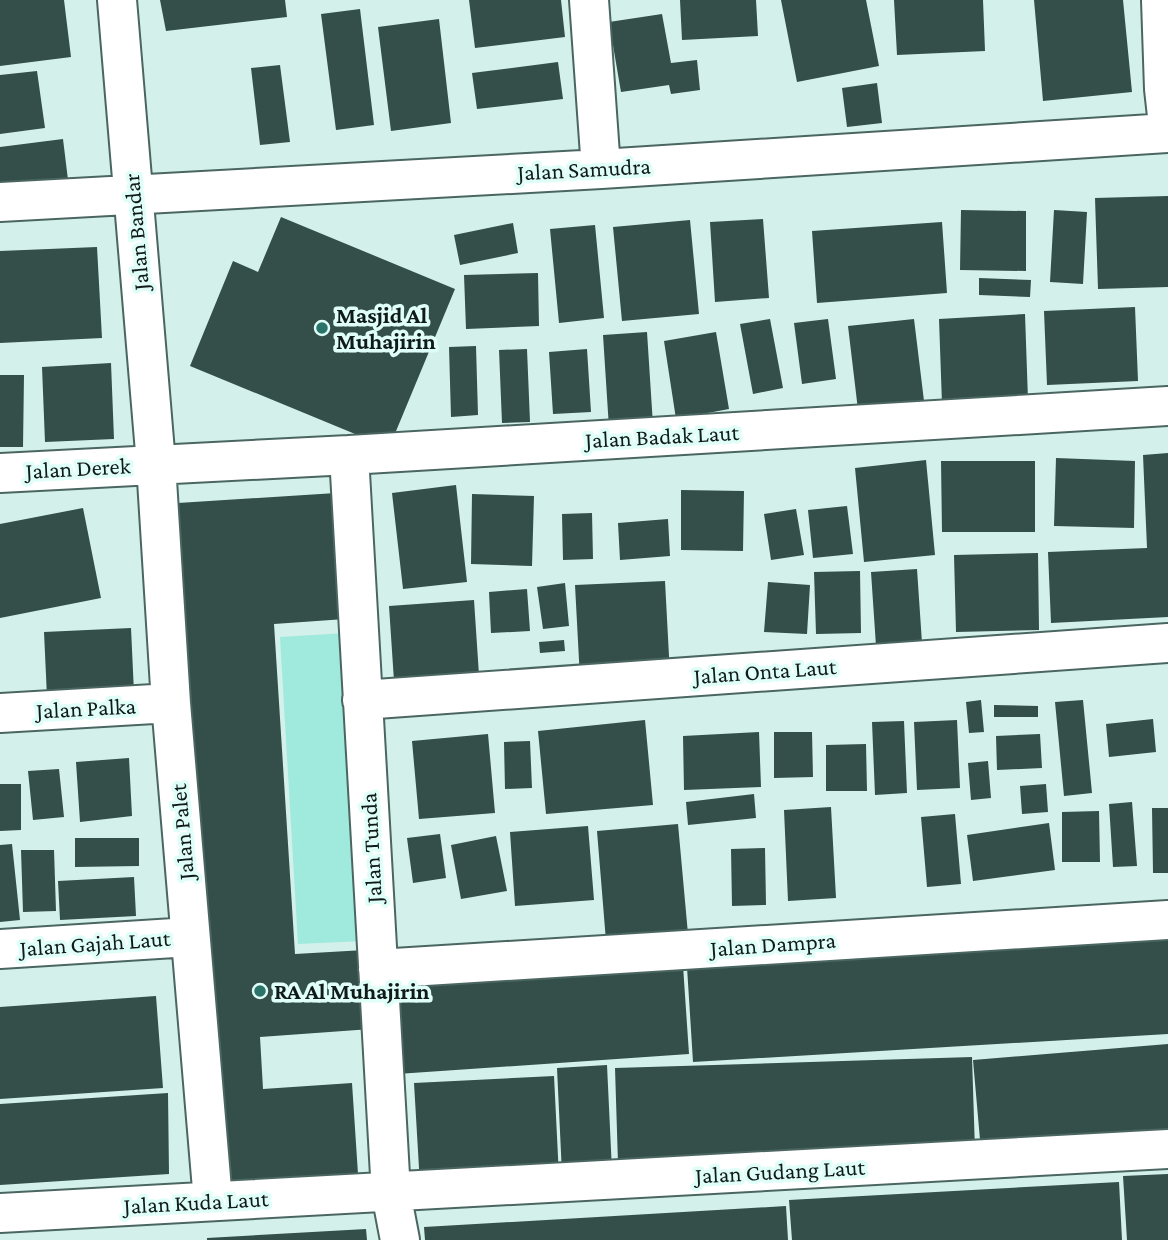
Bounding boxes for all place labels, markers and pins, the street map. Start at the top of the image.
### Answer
place label: Masjid Al Muhajirin [336,302,436,354]
marker: Masjid Al Muhajirin [314,320,330,336]
place label: RA Al Muhajirin [274,978,430,1004]
marker: RA Al Muhajirin [252,983,268,999]

